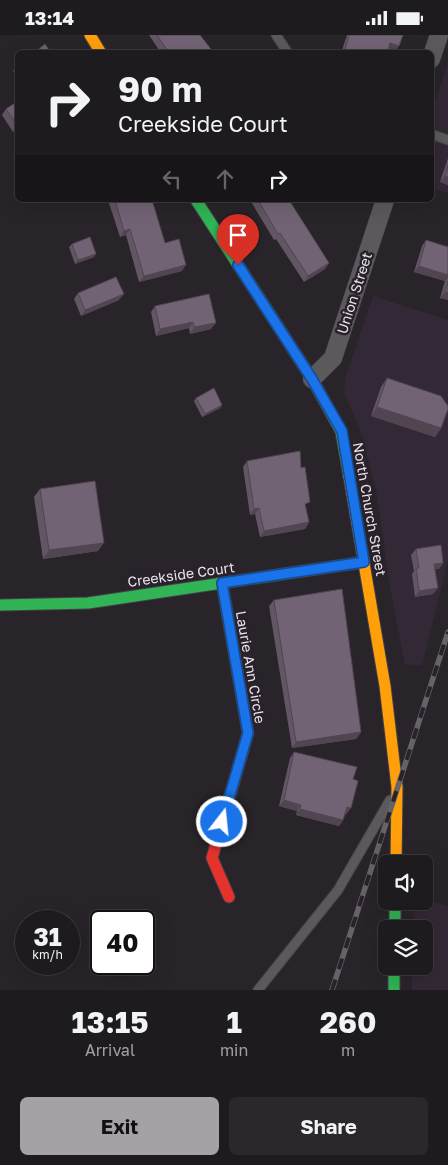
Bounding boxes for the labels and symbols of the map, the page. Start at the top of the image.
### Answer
pin [217,214,259,265]
street label: Union Street [333,250,375,336]
street label: North Church Street [350,441,390,577]
street label: Creekside Court [126,558,236,590]
street label: Laurie Ann Circle [233,609,269,725]
position arrow [195,795,247,847]
speed limit sign: 40 [90,910,155,975]

